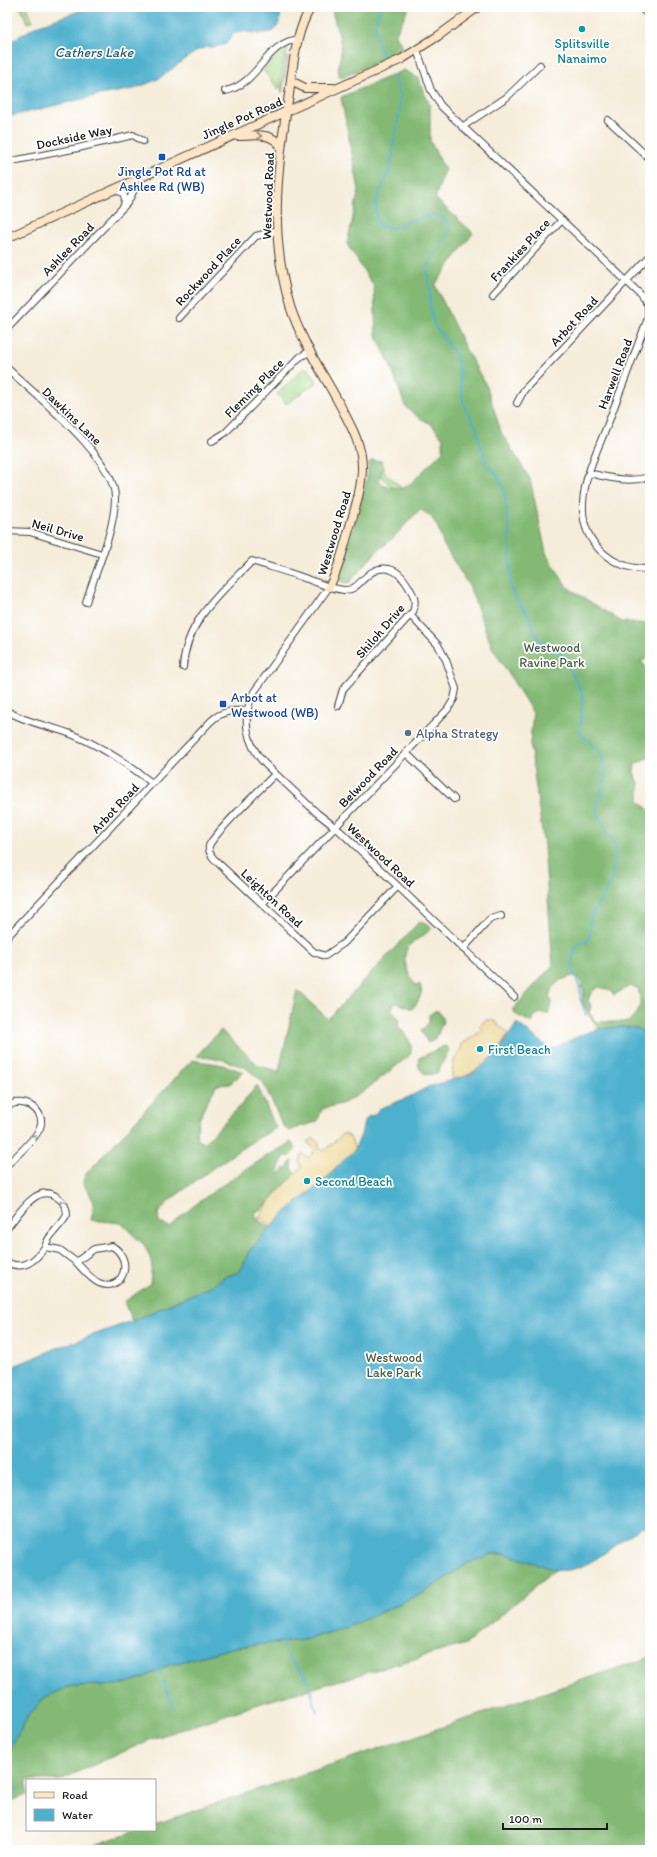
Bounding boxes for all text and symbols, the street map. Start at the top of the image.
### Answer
marker: Splitsville Nanaimo [577,24,587,34]
place label: Splitsville Nanaimo [555,36,609,66]
water label: Cathers Lake [55,44,135,61]
street label: Jingle Pot Road [200,94,285,142]
street label: Dockside Way [35,122,113,152]
one-way arrow [256,132,262,140]
marker: Jingle Pot Rd at Ashlee Rd (WB) [157,152,167,162]
street label: Westwood Road [259,152,277,240]
place label: Jingle Pot Rd at Ashlee Rd (WB) [118,164,206,194]
street label: Frankies Place [487,215,553,285]
street label: Ashlee Road [39,219,97,279]
street label: Rockwood Place [172,233,244,309]
street label: Arbot Road [547,293,601,349]
street label: Harwell Road [595,337,635,411]
street label: Fleming Place [221,355,287,421]
street label: Dawkins Lane [39,384,105,448]
street label: Westwood Road [314,489,354,577]
street label: Neil Drive [30,515,86,545]
street label: Shiloh Drive [352,601,408,661]
park label: Westwood Ravine Park [519,640,585,670]
place label: Arbot at Westwood (WB) [231,690,319,720]
marker: Arbot at Westwood (WB) [218,699,228,709]
place label: Alpha Strategy [416,726,498,741]
marker: Alpha Strategy [403,728,413,738]
street label: Belwood Road [335,744,401,810]
street label: Arbot Road [88,780,142,836]
street label: Westwood Road [344,820,418,890]
street label: Leighton Road [238,866,306,930]
place label: First Beach [488,1042,551,1057]
marker: First Beach [475,1044,485,1054]
one-way arrow [29,1134,36,1142]
place label: Second Beach [315,1174,393,1189]
marker: Second Beach [302,1176,312,1186]
one-way arrow [60,1201,67,1208]
park label: Westwood Lake Park [366,1350,422,1380]
legend [26,1779,156,1831]
text: Road [62,1788,88,1802]
scale bar [503,1805,607,1831]
text: Water [62,1808,93,1822]
text: 100 m [509,1812,542,1826]

